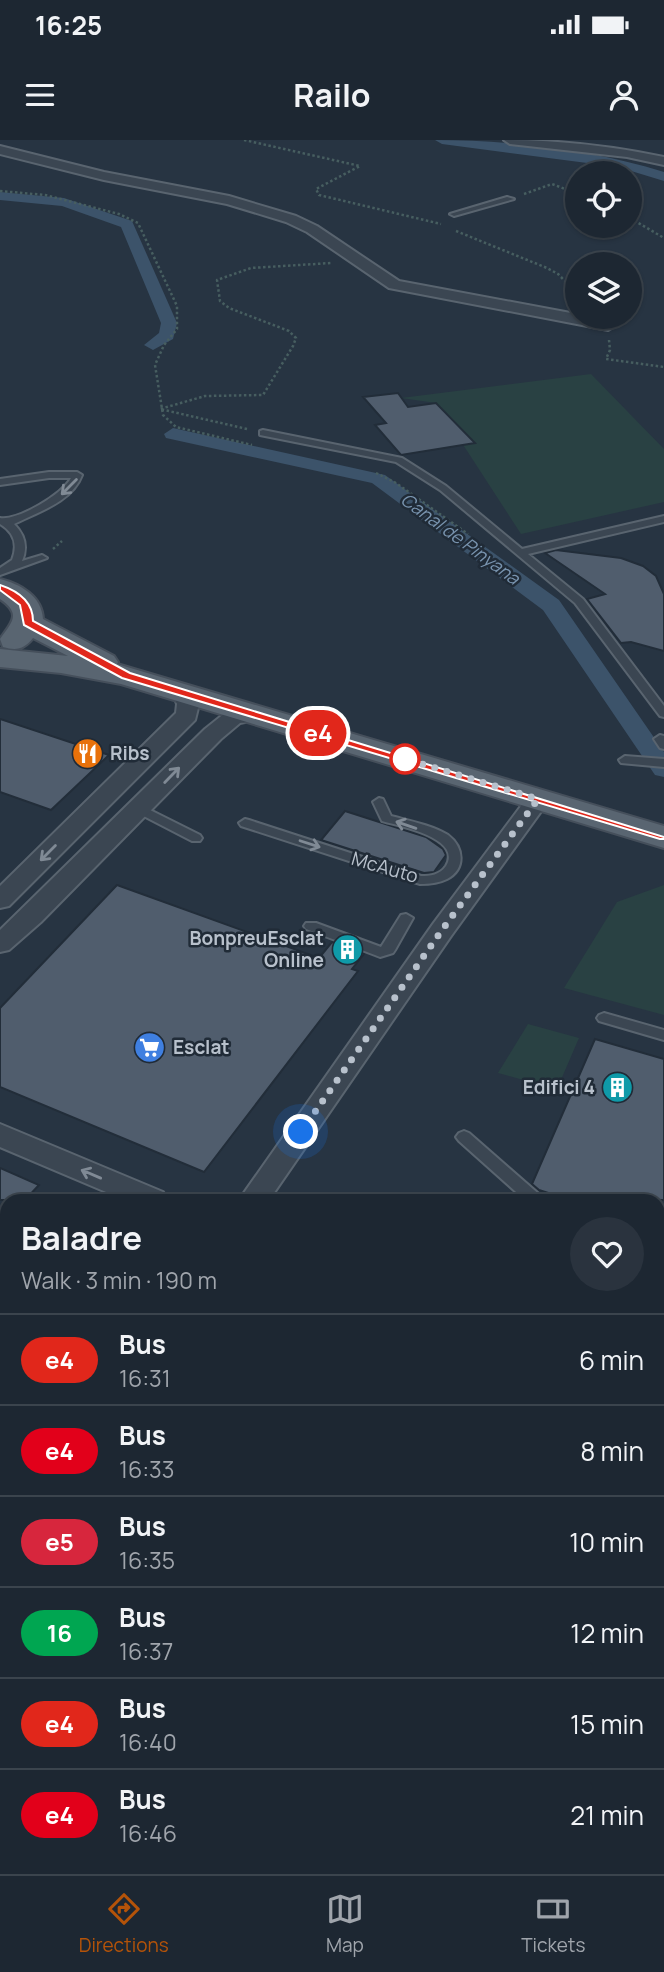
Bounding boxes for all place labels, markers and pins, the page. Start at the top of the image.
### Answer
restaurant icon: Ribs [70,736,104,770]
place label: Ribs [110,740,150,766]
unlabelled marker [390,744,420,774]
place label: BonpreuEsclat Online [189,925,324,973]
building icon: BonpreuEsclat Online [330,932,364,966]
supermarket icon: Esclat [133,1030,167,1064]
place label: Esclat [173,1034,230,1060]
building icon: Edifici 4 [601,1070,635,1104]
place label: Edifici 4 [523,1074,595,1100]

